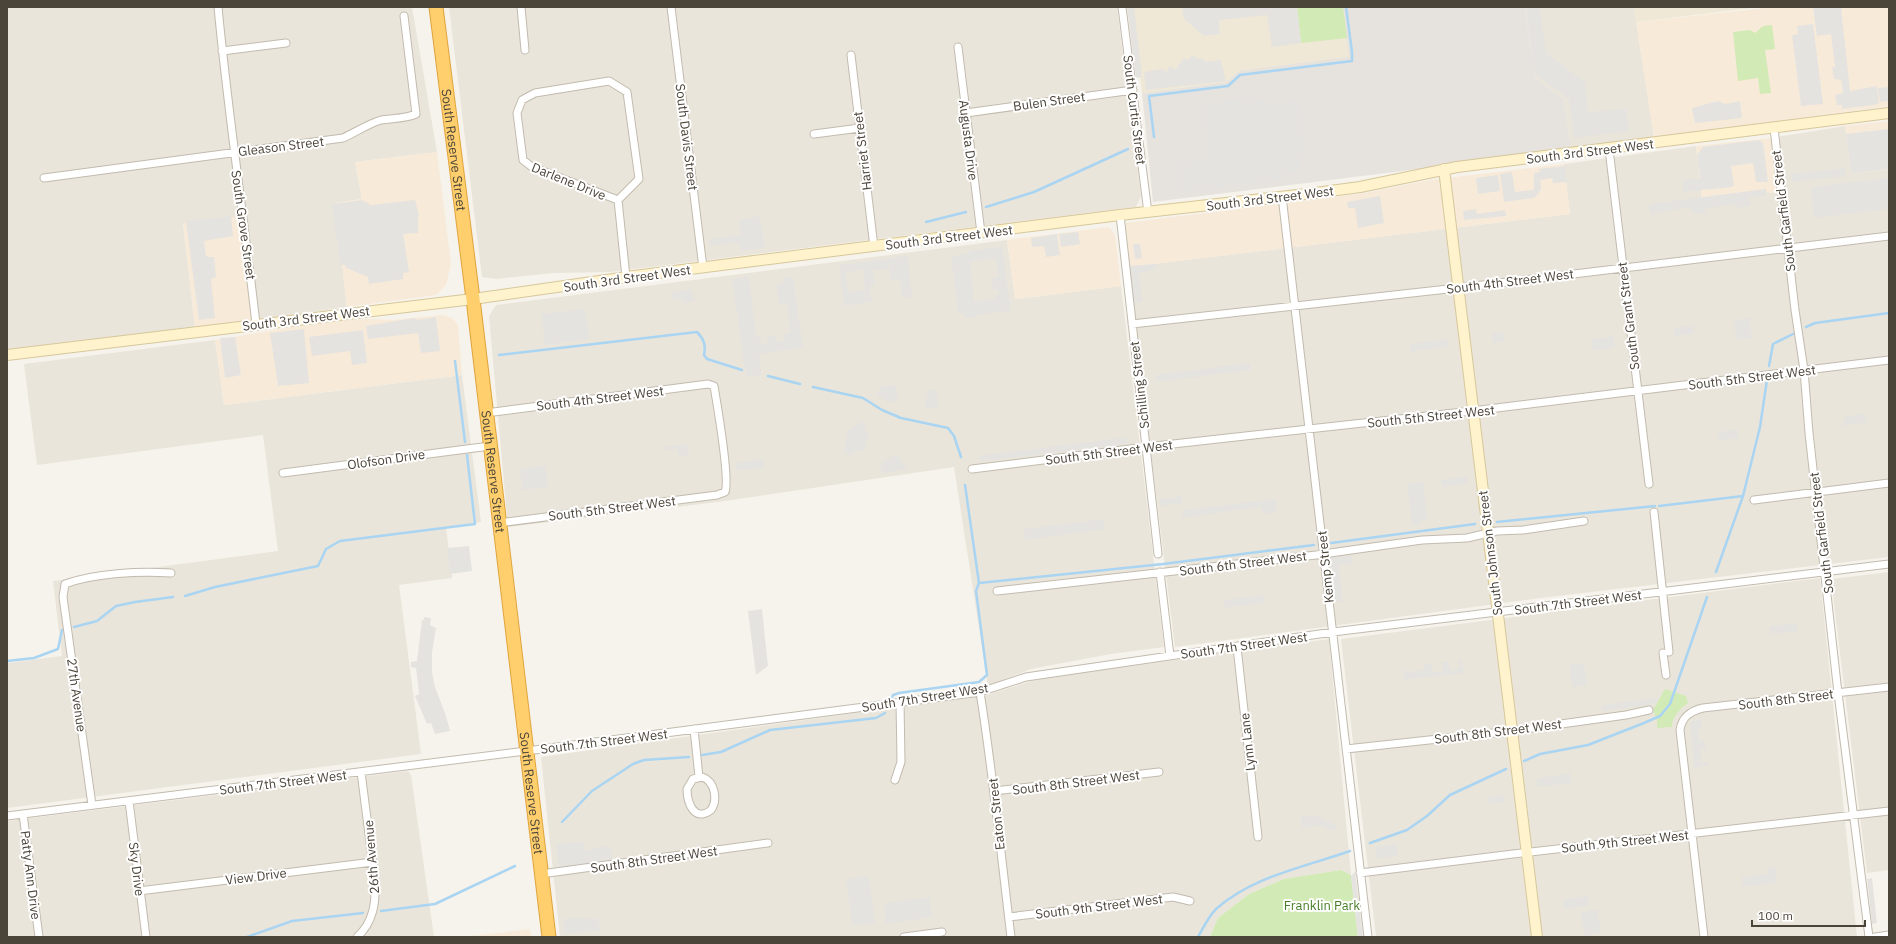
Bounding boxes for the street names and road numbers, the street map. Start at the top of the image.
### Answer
street label: South Curtis Street [1119,54,1150,166]
street label: South Davis Street [672,83,701,191]
street label: South Reserve Street [437,88,470,212]
street label: Bulen Street [1012,88,1086,115]
street label: Augusta Drive [955,99,982,181]
street label: Harriet Street [849,111,876,191]
street label: Gleason Street [237,133,325,160]
street label: South 3rd Street West [1525,135,1655,168]
street label: South Garfield Street [1768,149,1799,273]
street label: Darlene Drive [529,159,609,204]
street label: South Grove Street [227,169,260,281]
street label: South 3rd Street West [1205,182,1335,215]
street label: South 3rd Street West [884,221,1014,254]
street label: South 3rd Street West [562,261,692,296]
street label: South Grant Street [1613,261,1644,371]
street label: South 4th Street West [1445,265,1575,298]
street label: South 3rd Street West [241,302,371,335]
street label: Schilling Street [1126,340,1153,430]
street label: South 5th Street West [1687,361,1817,394]
street label: South 4th Street West [535,382,665,415]
street label: South 5th Street West [1366,401,1496,432]
street label: South Reserve Street [477,409,509,534]
street label: South 5th Street West [1044,436,1174,469]
street label: Olofson Drive [346,446,426,473]
street label: South Garfield Street [1806,471,1837,595]
street label: South Johnson Street [1474,490,1507,616]
street label: South 5th Street West [547,492,677,525]
street label: Kemp Street [1313,530,1338,604]
street label: South 6th Street West [1178,547,1308,580]
street label: South 7th Street West [1513,586,1643,619]
street label: South 7th Street West [1179,628,1309,663]
street label: 27th Avenue [63,657,90,733]
street label: South 7th Street West [860,679,990,716]
street label: South 8th Street [1738,685,1835,714]
street label: Lynn Lane [1236,712,1259,772]
street label: South 8th Street West [1433,715,1563,748]
street label: South 7th Street West [539,725,669,758]
street label: South Reserve Street [516,731,547,855]
street label: South 7th Street West [218,766,348,799]
street label: South 8th Street West [1011,766,1141,799]
street label: Eaton Street [984,777,1009,851]
street label: 26th Avenue [360,819,383,895]
street label: South 9th Street West [1560,826,1690,857]
street label: Patty Ann Drive [17,830,44,921]
street label: Sky Drive [125,841,148,897]
street label: South 8th Street West [589,842,719,877]
street label: View Drive [225,864,288,889]
street label: South 9th Street West [1034,890,1164,923]

